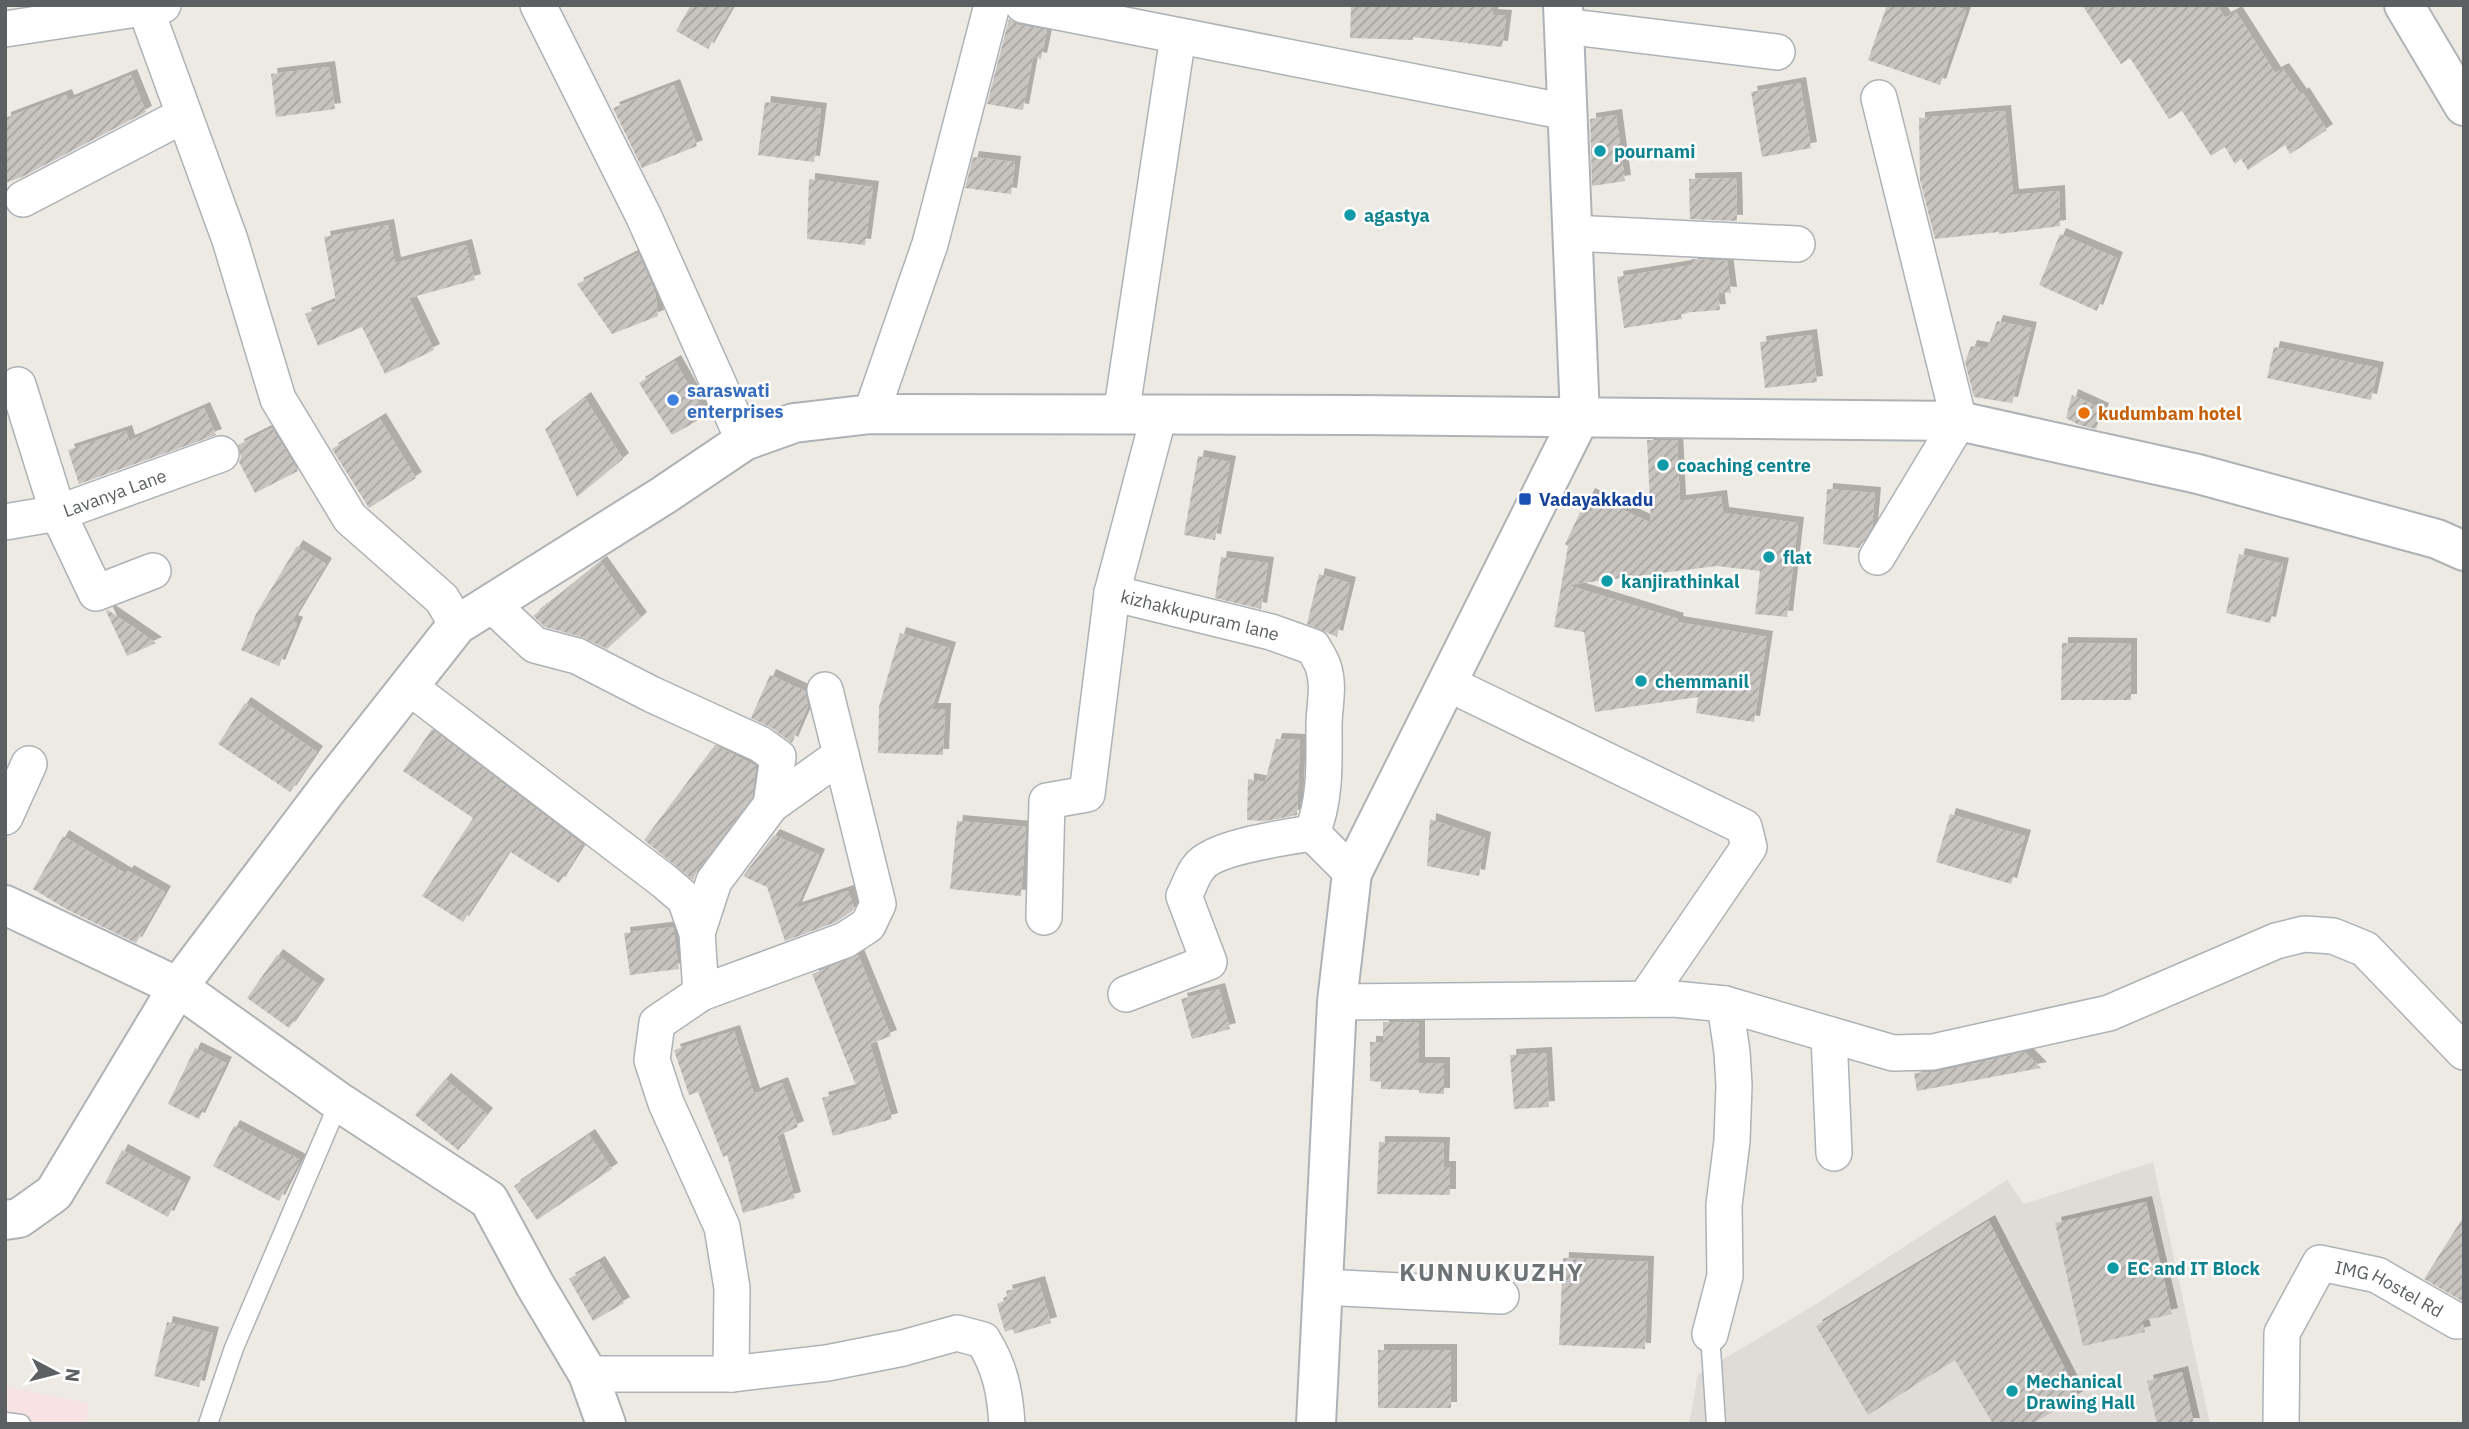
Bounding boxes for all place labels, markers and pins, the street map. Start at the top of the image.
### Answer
place label: pournami [1614,140,1695,163]
marker: pournami [1592,143,1608,159]
place label: agastya [1364,204,1430,227]
marker: agastya [1342,207,1358,223]
place label: saraswati enterprises [687,379,784,423]
marker: saraswati enterprises [665,392,681,408]
place label: kudumbam hotel [2098,402,2242,425]
marker: kudumbam hotel [2076,405,2092,421]
place label: coaching centre [1677,454,1811,477]
marker: coaching centre [1655,457,1671,473]
place label: Vadayakkadu [1539,488,1654,511]
marker: Vadayakkadu [1517,491,1533,507]
place label: flat [1783,546,1812,569]
marker: flat [1761,549,1777,565]
place label: kanjirathinkal [1621,570,1740,593]
marker: kanjirathinkal [1599,573,1615,589]
place label: chemmanil [1655,670,1749,693]
marker: chemmanil [1633,673,1649,689]
place label: EC and IT Block [2127,1257,2260,1280]
marker: EC and IT Block [2105,1260,2121,1276]
place label: Mechanical Drawing Hall [2026,1370,2135,1414]
marker: Mechanical Drawing Hall [2004,1383,2020,1399]

